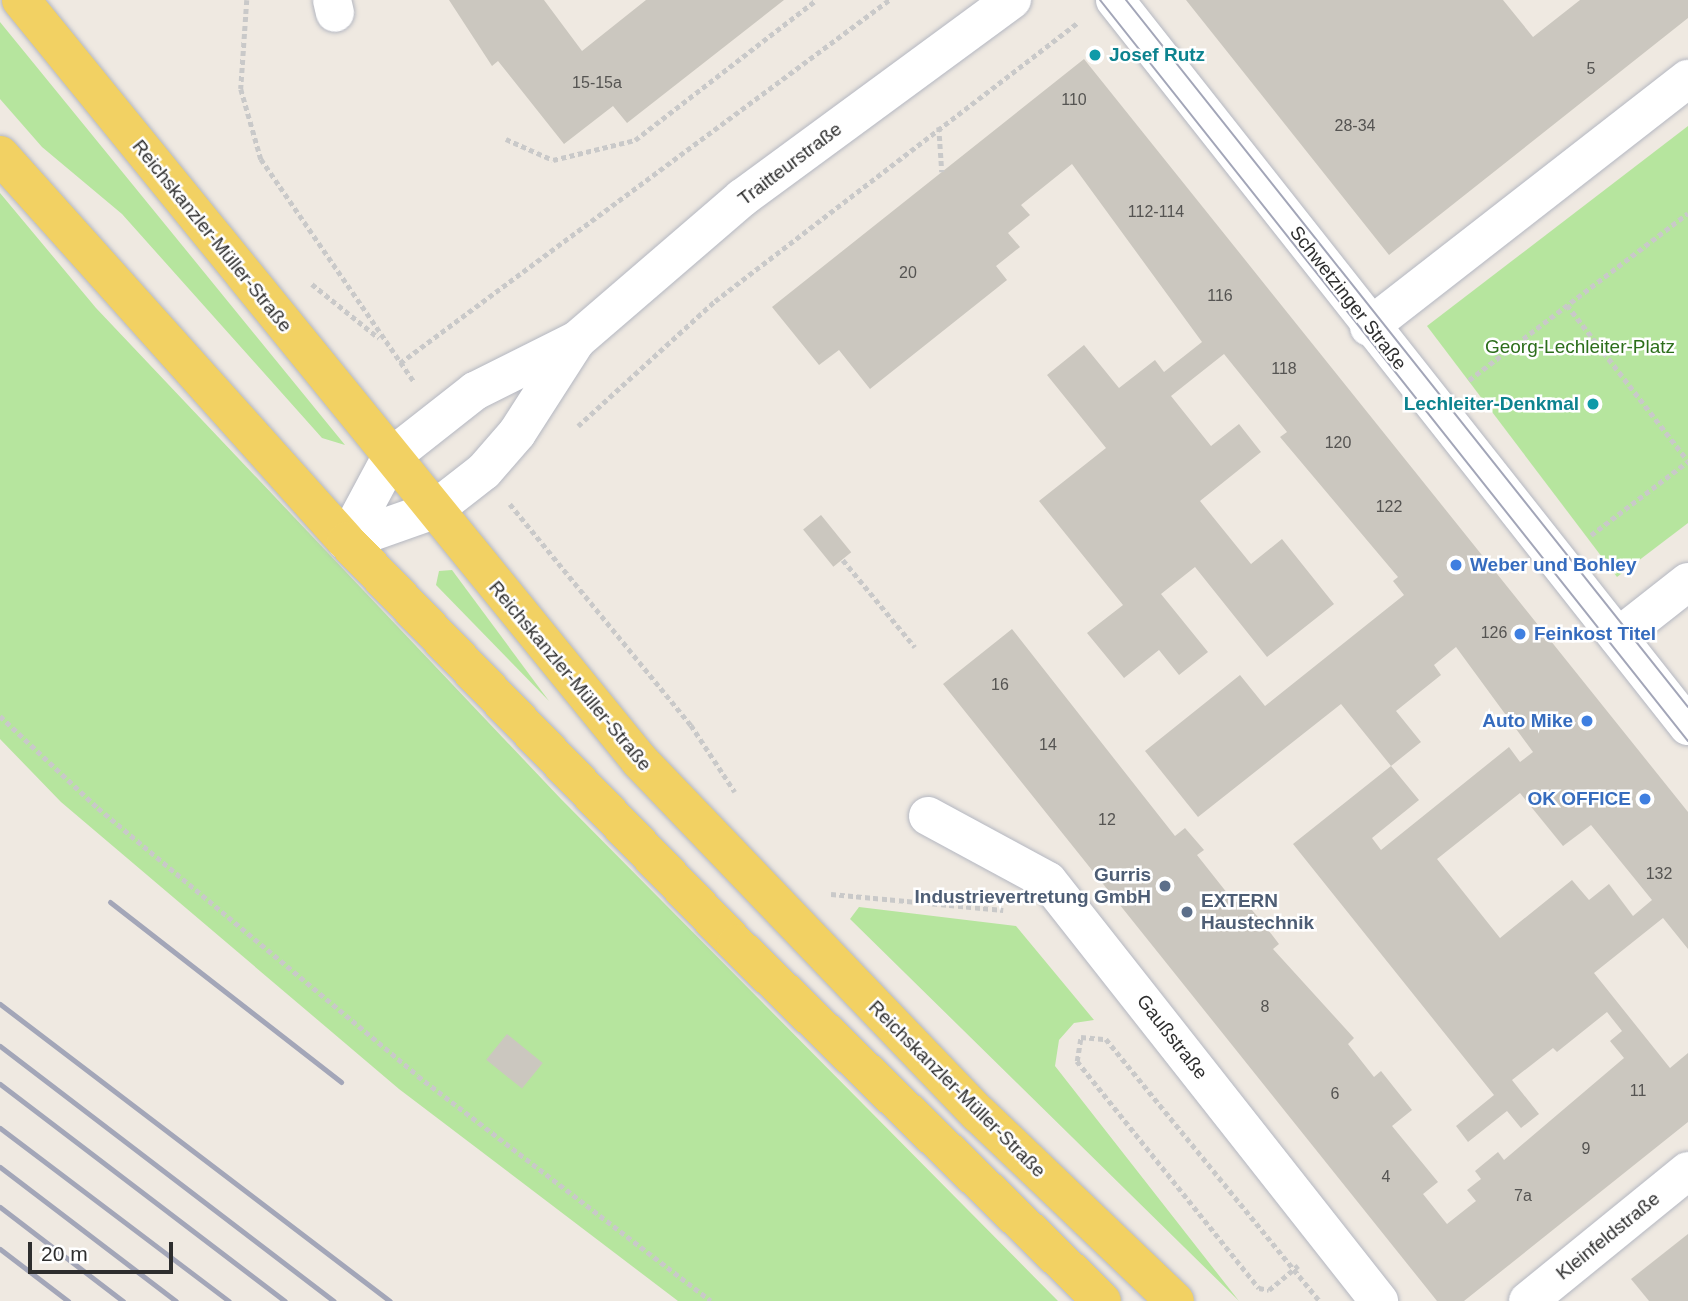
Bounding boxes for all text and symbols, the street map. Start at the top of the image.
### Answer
place label: Josef Rutz [1109,44,1205,66]
marker: Josef Rutz [1087,47,1103,63]
house number: 5 [1587,59,1595,79]
house number: 15-15a [572,73,622,93]
house number: 110 [1061,90,1087,110]
house number: 28-34 [1335,116,1375,136]
street label: Traitteurstraße [734,118,846,210]
street label: Reichskanzler-Müller-Straße [127,135,297,337]
house number: 112-114 [1128,202,1184,222]
street label: Schwetzinger Straße [1285,221,1411,375]
house number: 20 [899,263,917,283]
house number: 116 [1207,286,1233,306]
park label: Georg-Lechleiter-Platz [1485,336,1675,358]
house number: 118 [1271,359,1297,379]
place label: Lechleiter-Denkmal [1404,393,1579,415]
marker: Lechleiter-Denkmal [1585,396,1601,412]
house number: 120 [1325,433,1351,453]
house number: 122 [1376,497,1402,517]
place label: Weber und Bohley [1470,554,1636,576]
marker: Weber und Bohley [1448,557,1464,573]
street label: Reichskanzler-Müller-Straße [484,576,656,776]
house number: 126 [1481,623,1507,643]
place label: Feinkost Titel [1534,623,1656,645]
marker: Feinkost Titel [1512,626,1528,642]
house number: 16 [991,675,1009,695]
place label: Auto Mike [1482,710,1573,732]
marker: Auto Mike [1579,713,1595,729]
house number: 14 [1039,735,1057,755]
place label: OK OFFICE [1528,788,1631,810]
marker: OK OFFICE [1637,791,1653,807]
house number: 12 [1098,810,1116,830]
place label: Gurris Industrievertretung GmbH [915,864,1151,908]
house number: 132 [1646,864,1672,884]
marker: Gurris Industrievertretung GmbH [1157,878,1173,894]
place label: EXTERN Haustechnik [1201,890,1314,934]
marker: EXTERN Haustechnik [1179,904,1195,920]
street label: Gaußstraße [1132,990,1212,1084]
street label: Reichskanzler-Müller-Straße [864,996,1050,1182]
house number: 8 [1261,997,1269,1017]
house number: 11 [1630,1081,1646,1101]
house number: 6 [1331,1084,1339,1104]
house number: 9 [1582,1139,1590,1159]
house number: 4 [1382,1167,1390,1187]
house number: 7a [1514,1186,1532,1206]
street label: Kleinfeldstraße [1552,1187,1664,1285]
scale bar [32,1228,177,1272]
text: 20 m [41,1242,88,1265]

